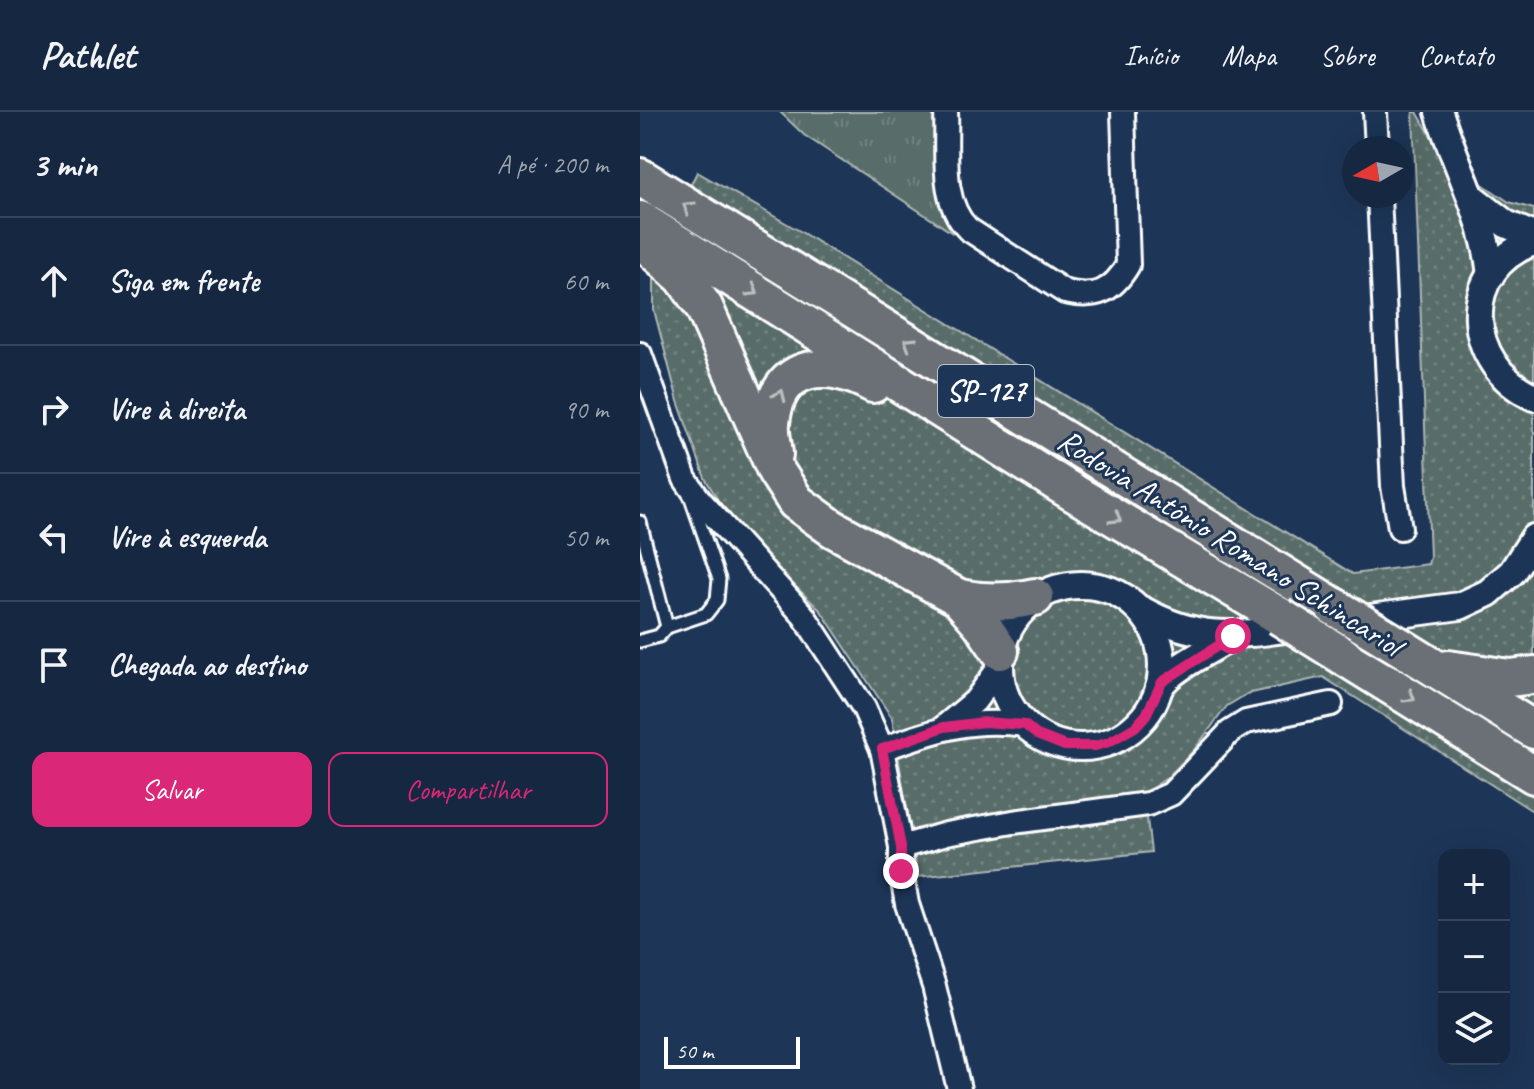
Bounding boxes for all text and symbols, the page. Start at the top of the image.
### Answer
text: Pathlet [40,32,135,79]
text: Início [1124,38,1178,73]
text: Mapa [1222,38,1276,73]
text: Sobre [1320,38,1375,73]
text: Contato [1419,38,1494,73]
north arrow [1342,136,1414,208]
text: 3 min [32,143,97,186]
text: A pé · 200 m [497,148,608,181]
one-way arrow [682,201,697,216]
icon: ahead [32,259,76,303]
text: Siga em frente [108,262,259,300]
text: 60 m [564,265,608,298]
one-way arrow [745,282,759,297]
one-way arrow [904,338,918,353]
road number: SP-127 [938,365,1034,417]
icon: right [32,387,76,431]
one-way arrow [770,389,786,404]
text: Vire à direita [108,390,245,428]
text: 90 m [564,393,608,426]
street label: Rodovia Antônio Romano Schincariol [1050,420,1414,668]
one-way arrow [1107,509,1122,524]
icon: left [32,515,76,559]
text: Vire à esquerda [108,518,266,556]
text: 50 m [564,521,608,554]
route start [1215,618,1251,654]
icon: arrive [32,643,76,687]
text: Chegada ao destino [108,646,306,684]
one-way arrow [1401,688,1415,703]
button: Salvar [32,752,312,827]
button: Compartilhar [328,752,608,827]
map controls [1438,849,1510,1065]
button: + [1438,849,1510,921]
route end [883,853,919,889]
button: − [1438,921,1510,993]
button: layers [1438,993,1510,1065]
scale bar [664,1033,800,1069]
text: 50 m [676,1037,713,1065]

